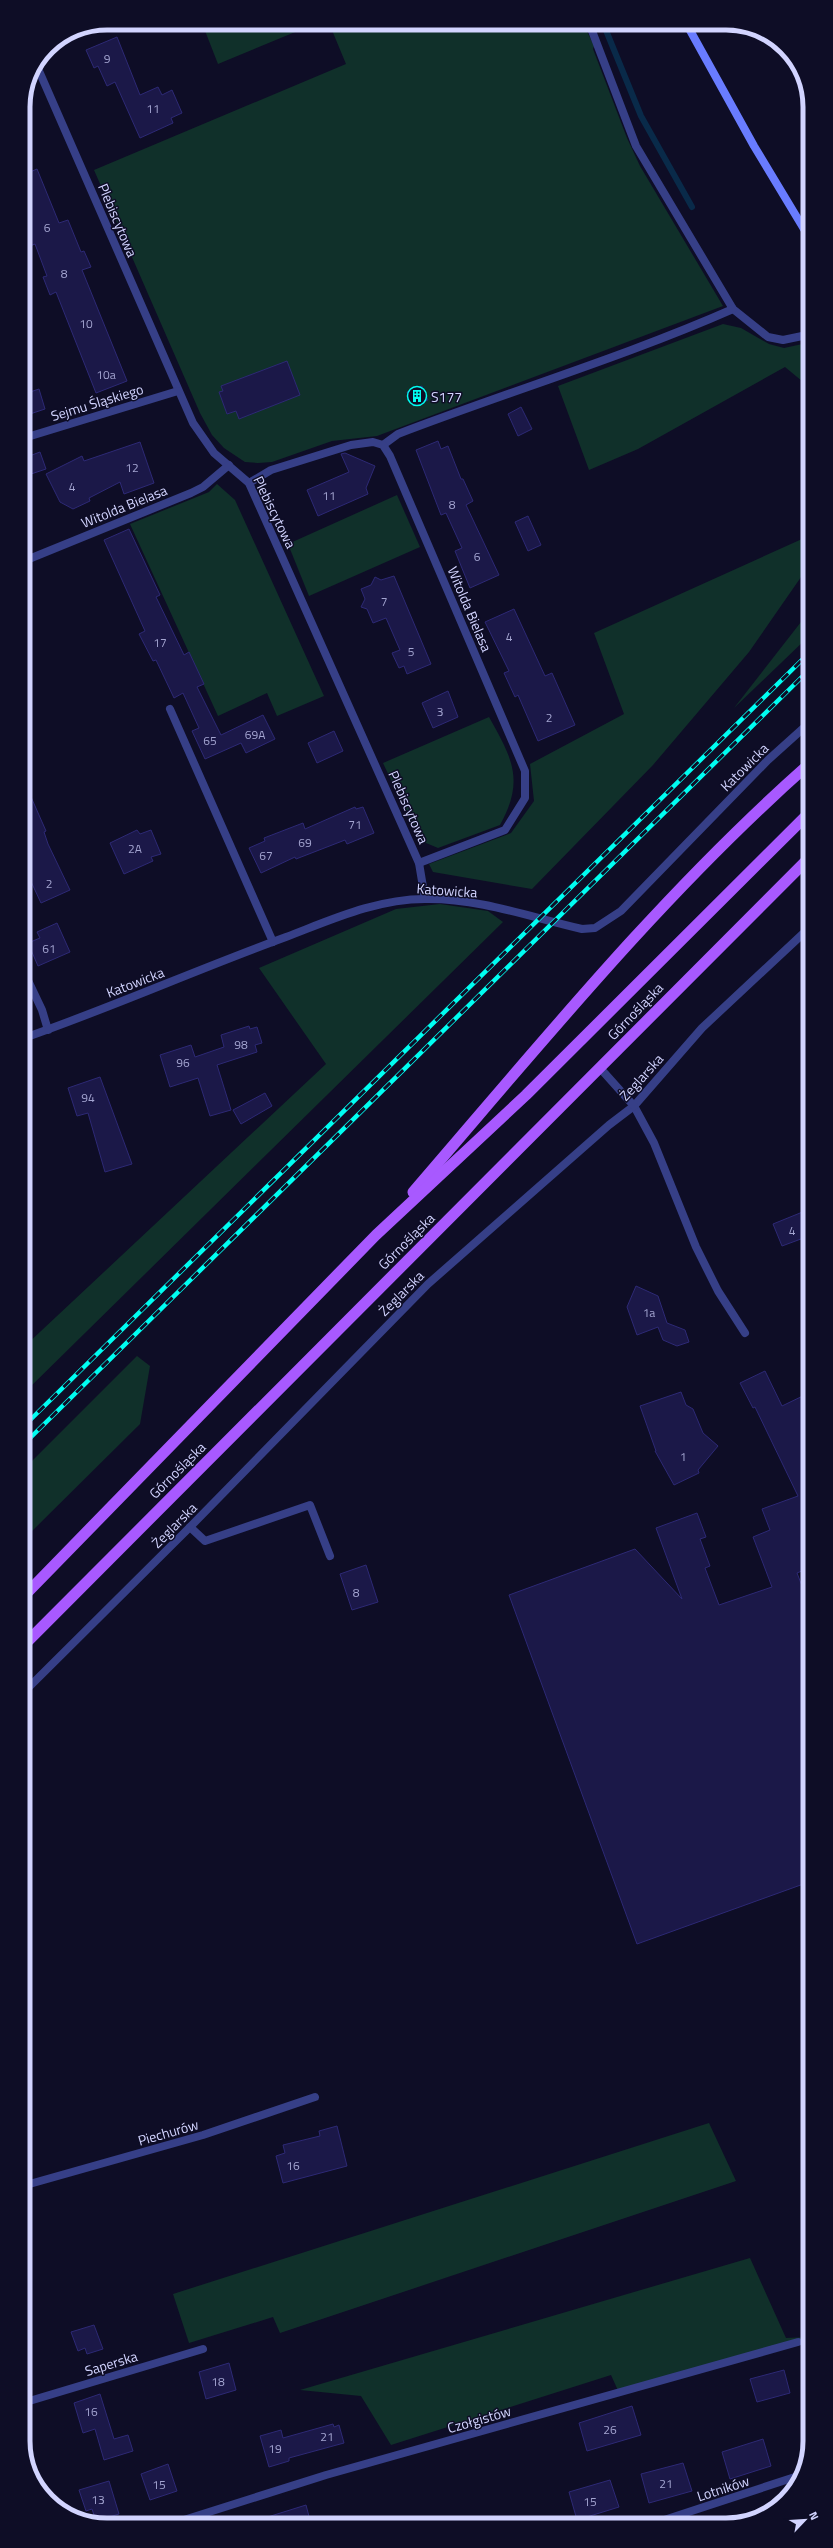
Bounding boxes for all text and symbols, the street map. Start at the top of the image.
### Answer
house number: 9 [104,49,111,68]
house number: 11 [146,99,160,118]
street label: Plebiscytowa [93,180,143,260]
house number: 6 [44,218,51,237]
house number: 8 [61,264,68,283]
house number: 10 [79,314,93,333]
house number: 10a [96,365,116,384]
street label: Sejmu Śląskiego [48,378,146,426]
building icon: S177 [406,385,428,407]
place label: S177 [431,386,462,407]
house number: 12 [125,458,139,477]
street label: Plebiscytowa [248,472,302,552]
house number: 4 [69,477,76,496]
street label: Witolda Bielasa [78,479,170,533]
house number: 11 [322,486,336,505]
house number: 8 [449,495,456,514]
house number: 6 [474,547,481,566]
street label: Witolda Bielasa [443,563,497,655]
house number: 7 [381,592,387,611]
house number: 4 [506,627,513,646]
house number: 17 [153,633,167,652]
house number: 5 [408,642,415,661]
house number: 3 [437,702,443,721]
house number: 2 [546,708,552,727]
house number: 69A [245,725,265,744]
house number: 65 [203,731,217,750]
street label: Katowicka [715,738,773,796]
street label: Plebiscytowa [383,767,435,847]
house number: 71 [348,815,362,834]
house number: 69 [298,833,312,852]
house number: 2A [128,839,142,858]
house number: 67 [259,846,273,865]
house number: 2 [46,874,52,893]
street label: Katowicka [416,877,478,903]
house number: 61 [42,939,56,958]
street label: Katowicka [103,961,167,1003]
street label: Górnośląska [602,978,668,1044]
house number: 98 [234,1035,248,1054]
street label: Żeglarska [614,1049,668,1105]
house number: 96 [176,1053,190,1072]
house number: 94 [81,1088,95,1107]
street label: Górnośląska [373,1208,439,1274]
house number: 4 [789,1221,796,1240]
street label: Żeglarska [373,1265,429,1321]
house number: 1a [643,1303,655,1322]
street label: Górnośląska [144,1437,210,1503]
house number: 1 [680,1447,686,1466]
street label: Żeglarska [146,1497,202,1553]
house number: 8 [353,1583,360,1602]
street label: Piechurów [135,2113,201,2151]
house number: 16 [286,2156,300,2175]
street label: Saperska [82,2345,140,2381]
house number: 18 [211,2372,225,2391]
street label: Czołgistów [445,2400,514,2438]
house number: 16 [84,2402,98,2421]
house number: 26 [603,2420,617,2439]
house number: 21 [320,2427,334,2446]
house number: 19 [268,2439,282,2458]
street label: Lotników [694,2470,752,2506]
house number: 21 [659,2474,673,2493]
house number: 15 [152,2475,166,2494]
house number: 13 [91,2490,105,2509]
house number: 15 [583,2492,597,2511]
north arrow [785,2500,825,2540]
text: N [805,2509,823,2523]

